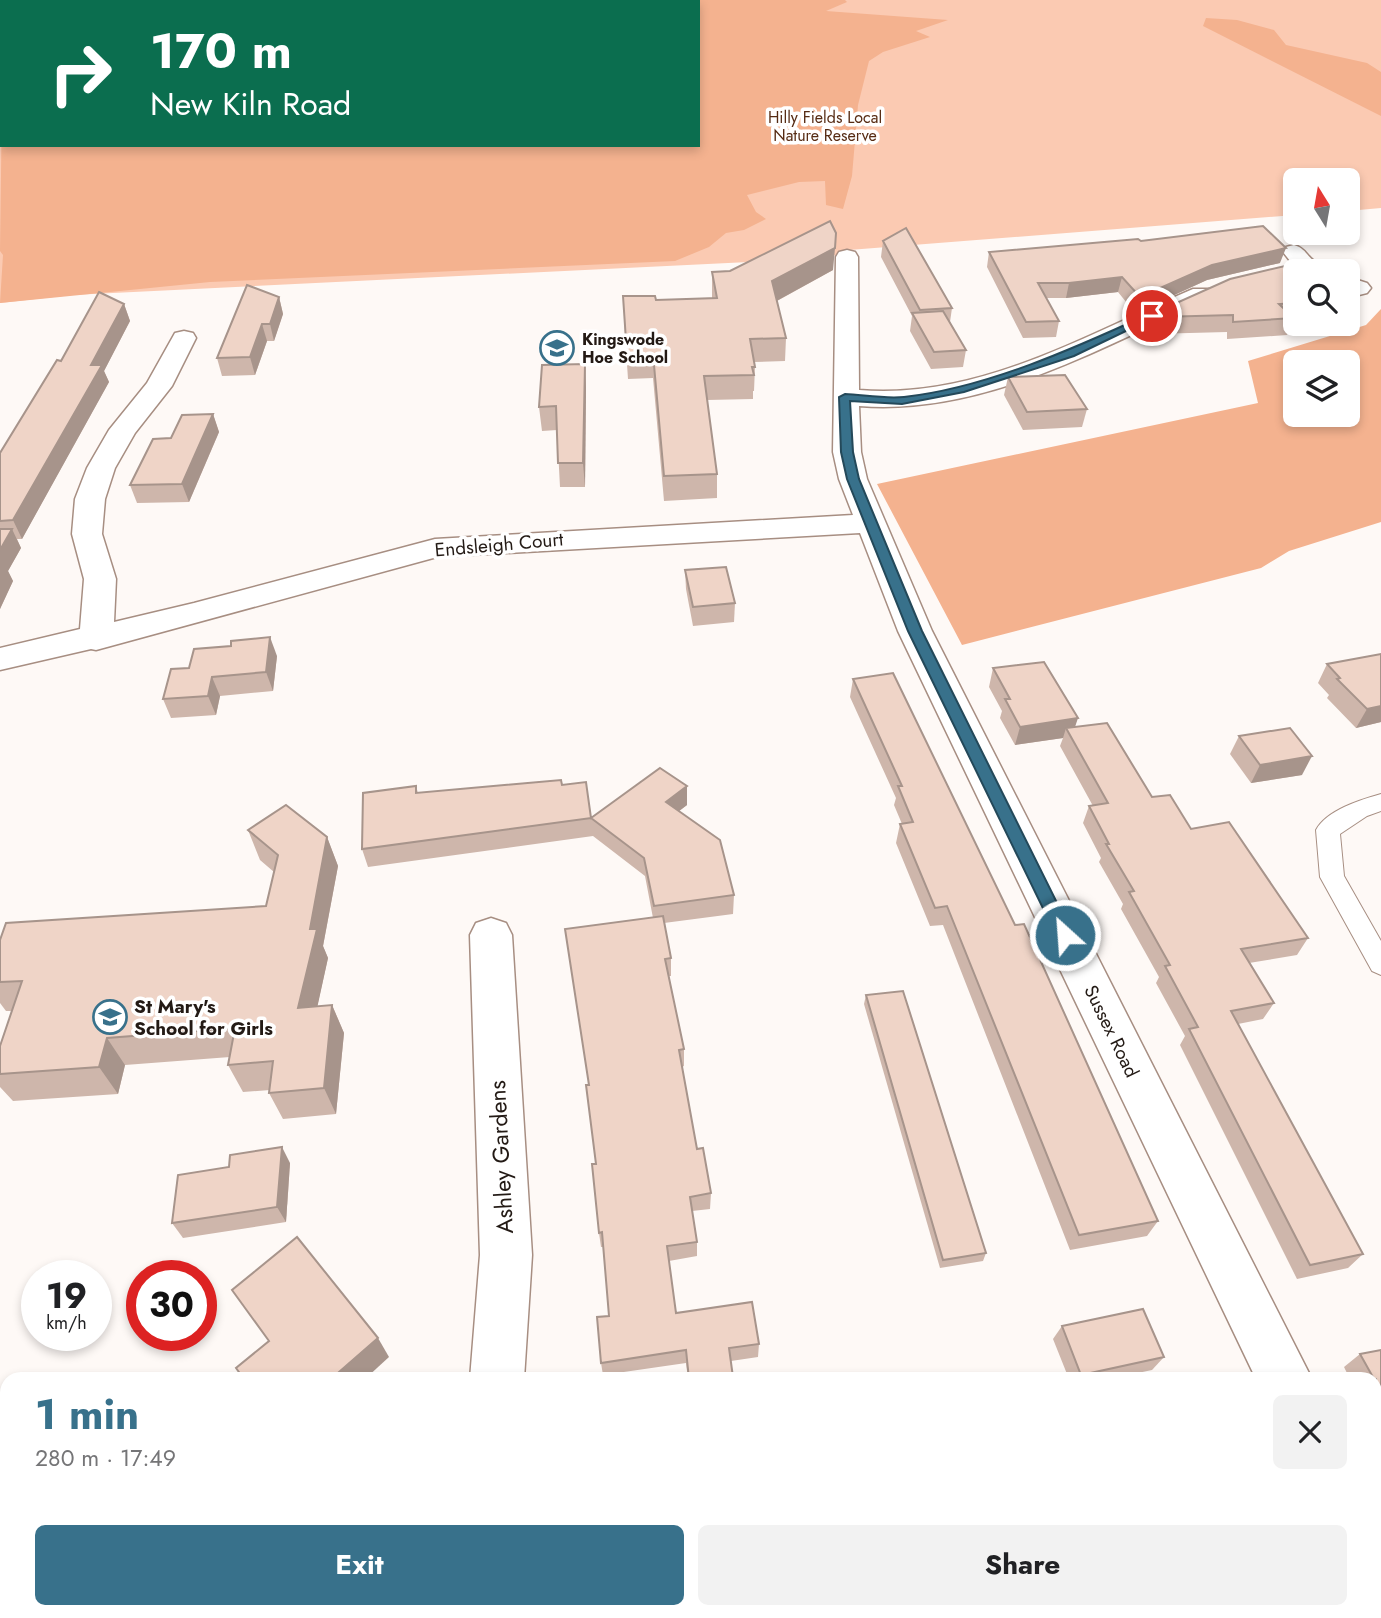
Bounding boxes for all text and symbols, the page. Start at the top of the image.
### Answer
text: 170 m [150,16,292,86]
icon: right [35,28,126,119]
text: New Kiln Road [150,81,351,127]
park label: Hilly Fields Local Nature Reserve [768,106,882,147]
north arrow [1283,168,1360,245]
map controls [1283,168,1360,427]
button: search [1283,259,1360,336]
pin [1122,286,1182,346]
icon: arrive [1133,297,1171,335]
place label: Kingswode Hoe School [582,328,668,369]
school or university icon: Kingswode Hoe School [538,329,576,367]
button: layers [1283,350,1360,427]
street label: Endsleigh Court [434,525,565,564]
position arrow [1028,898,1102,972]
street label: Sussex Road [1078,980,1146,1082]
place label: St Mary's School for Girls [134,993,273,1042]
school or university icon: St Mary's School for Girls [91,998,129,1036]
street label: Ashley Gardens [480,1080,522,1234]
speed limit sign: 30 [126,1260,217,1351]
text: 19 [46,1271,87,1321]
text: km/h [46,1310,87,1336]
text: 1 min [35,1384,139,1445]
button: close [1273,1395,1347,1469]
text: 280 m · 17:49 [35,1441,176,1475]
button: Exit [35,1525,684,1605]
button: Share [698,1525,1347,1605]

